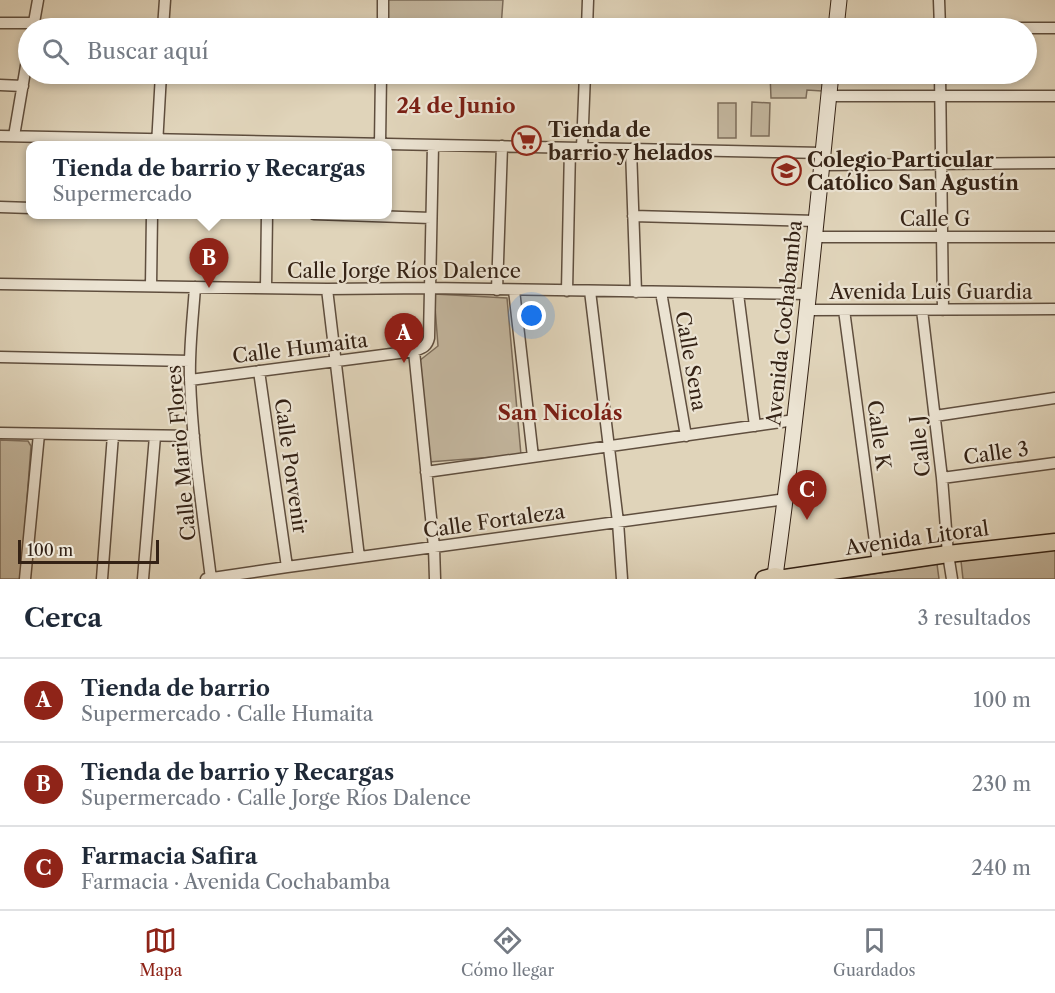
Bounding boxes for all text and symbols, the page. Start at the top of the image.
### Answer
search box [18,18,1037,84]
icon: search [39,35,72,68]
text: Buscar aquí [87,38,209,65]
district label: 24 de Junio [396,93,516,118]
place label: Tienda de barrio y helados [547,118,713,165]
supermarket icon: Tienda de barrio y helados [511,125,543,157]
popup [26,141,392,219]
place label: Colegio Particular Católico San Agustín [807,148,1019,195]
text: Tienda de barrio y Recargas [52,155,366,182]
school or university icon: Colegio Particular Católico San Agustín [770,155,802,187]
text: Supermercado [52,182,192,206]
street label: Calle G [900,207,970,231]
street label: Avenida Cochabamba [761,219,807,428]
pin: B [190,238,228,288]
street label: Calle Jorge Ríos Dalence [287,259,521,283]
street label: Avenida Luis Guardia [829,280,1033,304]
your location [517,301,546,330]
street label: Calle Sena [670,309,712,413]
pin: A [384,314,424,363]
street label: Calle Humaita [231,328,370,368]
street label: Calle Mario Flores [161,364,201,542]
street label: Calle Porvenir [270,397,312,536]
street label: Calle K [862,399,896,473]
district label: San Nicolás [498,400,622,425]
street label: Calle J [905,414,935,478]
street label: Calle 3 [962,437,1030,469]
pin: C [788,470,826,520]
street label: Calle Fortaleza [422,499,567,543]
street label: Avenida Litoral [843,516,990,560]
scale bar [18,537,159,564]
text: 100 m [27,540,73,560]
text: Cerca [24,602,102,634]
text: 3 resultados [918,606,1031,630]
text: Tienda de barrio [81,675,270,702]
text: A [36,688,51,712]
text: 100 m [973,688,1031,712]
text: Supermercado · Calle Humaita [81,702,373,726]
text: Tienda de barrio y Recargas [81,759,394,786]
text: B [36,772,51,796]
text: 230 m [972,772,1031,796]
text: Supermercado · Calle Jorge Ríos Dalence [81,786,471,810]
text: Farmacia Safira [81,843,257,870]
text: C [35,856,52,880]
text: 240 m [971,856,1031,880]
text: Farmacia · Avenida Cochabamba [81,870,390,894]
tab: Mapa [139,924,182,980]
tab: Cómo llegar [461,924,554,980]
tab: Guardados [833,924,916,980]

